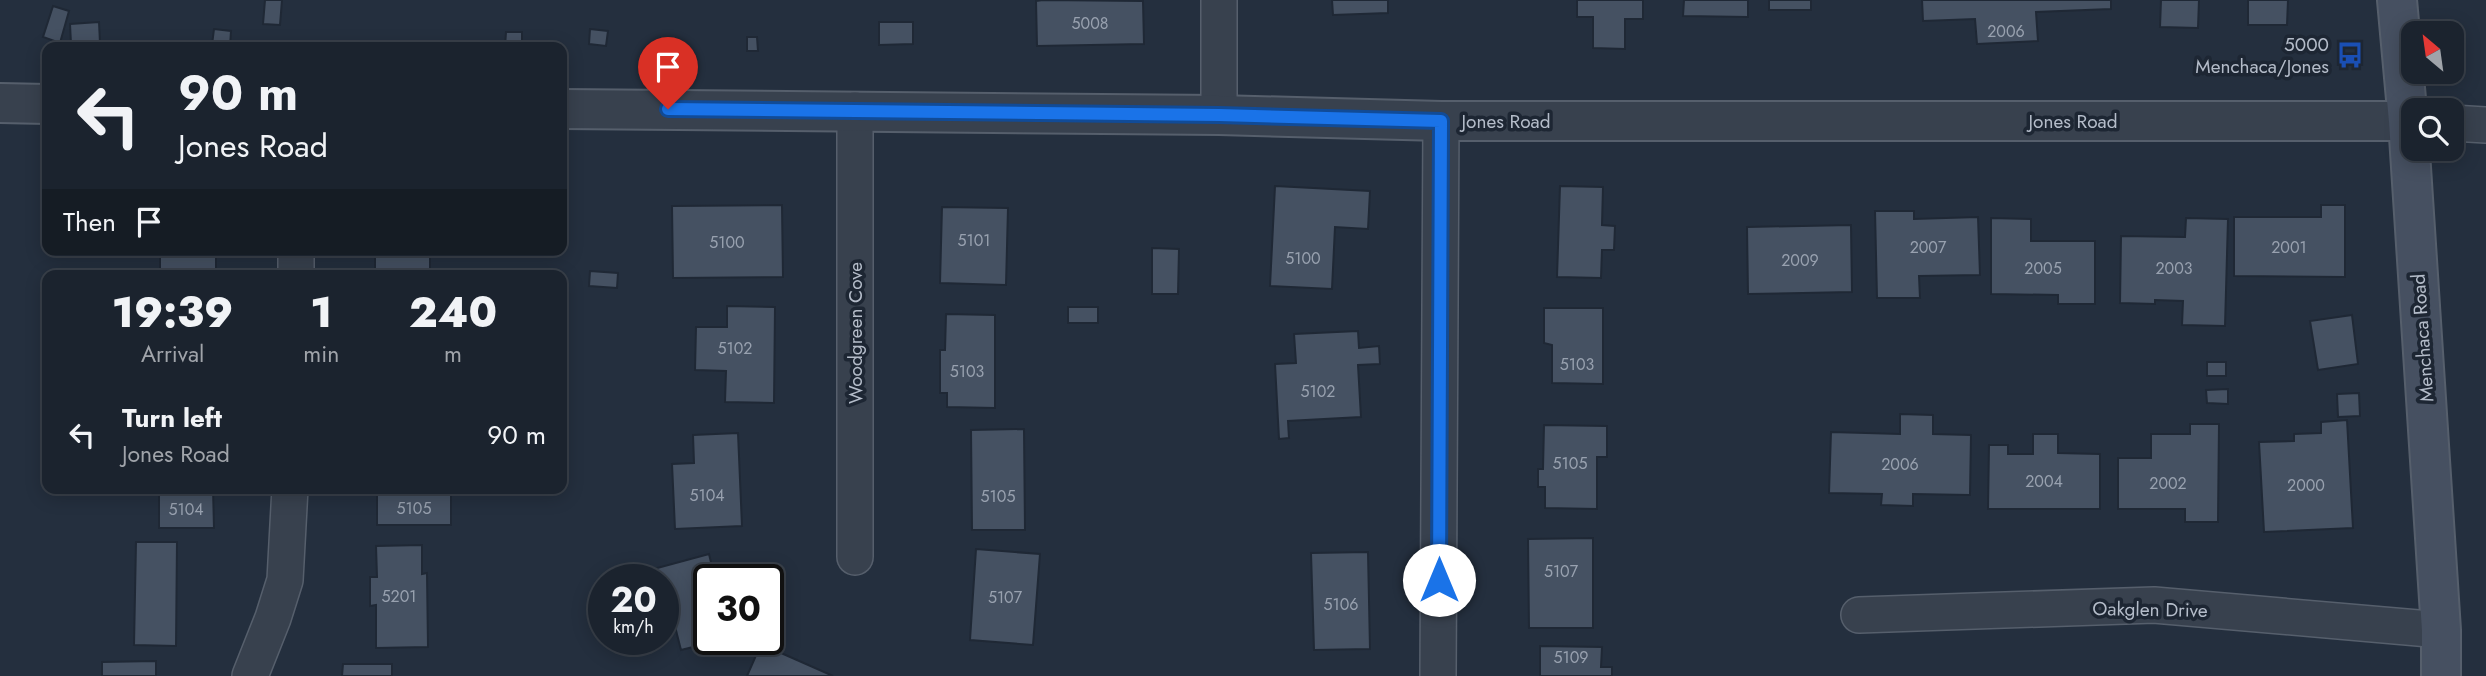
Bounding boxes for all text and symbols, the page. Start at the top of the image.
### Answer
house number: 5008 [1072,12,1108,35]
house number: 2006 [1987,20,2025,43]
north arrow [2401,21,2464,84]
map controls [2401,21,2464,161]
place label: 5000 Menchaca/Jones [2195,31,2329,80]
pin [638,37,698,109]
bus stop icon: 5000 Menchaca/Jones [2335,40,2365,70]
icon: arrive [649,48,687,86]
text: 90 m [178,58,298,128]
icon: left [63,70,154,161]
button: search [2401,98,2464,161]
street label: Jones Road [1458,108,1551,135]
street label: Jones Road [2025,108,2118,135]
text: Jones Road [178,123,328,169]
text: Then [63,203,116,241]
icon: arrive [130,203,168,241]
house number: 5101 [957,229,991,252]
house number: 5100 [709,231,745,254]
house number: 2007 [1910,236,1947,259]
house number: 2001 [2271,236,2307,259]
house number: 5100 [1285,247,1321,270]
house number: 2009 [1781,249,1819,272]
house number: 2005 [2024,257,2062,280]
house number: 2003 [2155,257,2193,280]
street label: Woodgreen Cove [842,262,869,404]
street label: Menchaca Road [2405,273,2440,403]
text: 19:39 [112,282,233,343]
text: 1 [310,282,332,343]
text: 240 [409,282,497,343]
text: Arrival [141,337,204,371]
text: min [303,337,339,371]
text: m [444,337,462,371]
house number: 5102 [718,337,752,360]
house number: 5103 [1560,353,1595,376]
house number: 5103 [950,360,985,383]
house number: 5102 [1301,380,1335,403]
text: Turn left [122,399,222,437]
icon: left [63,416,101,454]
text: 90 m [487,416,546,454]
text: Jones Road [122,437,230,471]
house number: 5105 [1553,452,1587,475]
house number: 2006 [1881,453,1919,476]
house number: 2004 [2025,470,2063,493]
house number: 2002 [2149,472,2187,495]
house number: 2000 [2287,474,2325,497]
house number: 5104 [689,484,725,507]
house number: 5105 [981,485,1015,508]
house number: 5105 [397,497,431,520]
house number: 5104 [168,498,204,521]
position arrow [1402,543,1476,617]
house number: 5107 [1544,560,1579,583]
speed limit sign: 30 [693,564,784,655]
text: 20 [610,575,657,625]
house number: 5201 [382,585,416,608]
house number: 5107 [988,586,1023,609]
house number: 5106 [1323,593,1359,616]
street label: Oakglen Drive [2092,595,2208,624]
text: km/h [613,614,654,640]
house number: 5109 [1553,646,1589,669]

